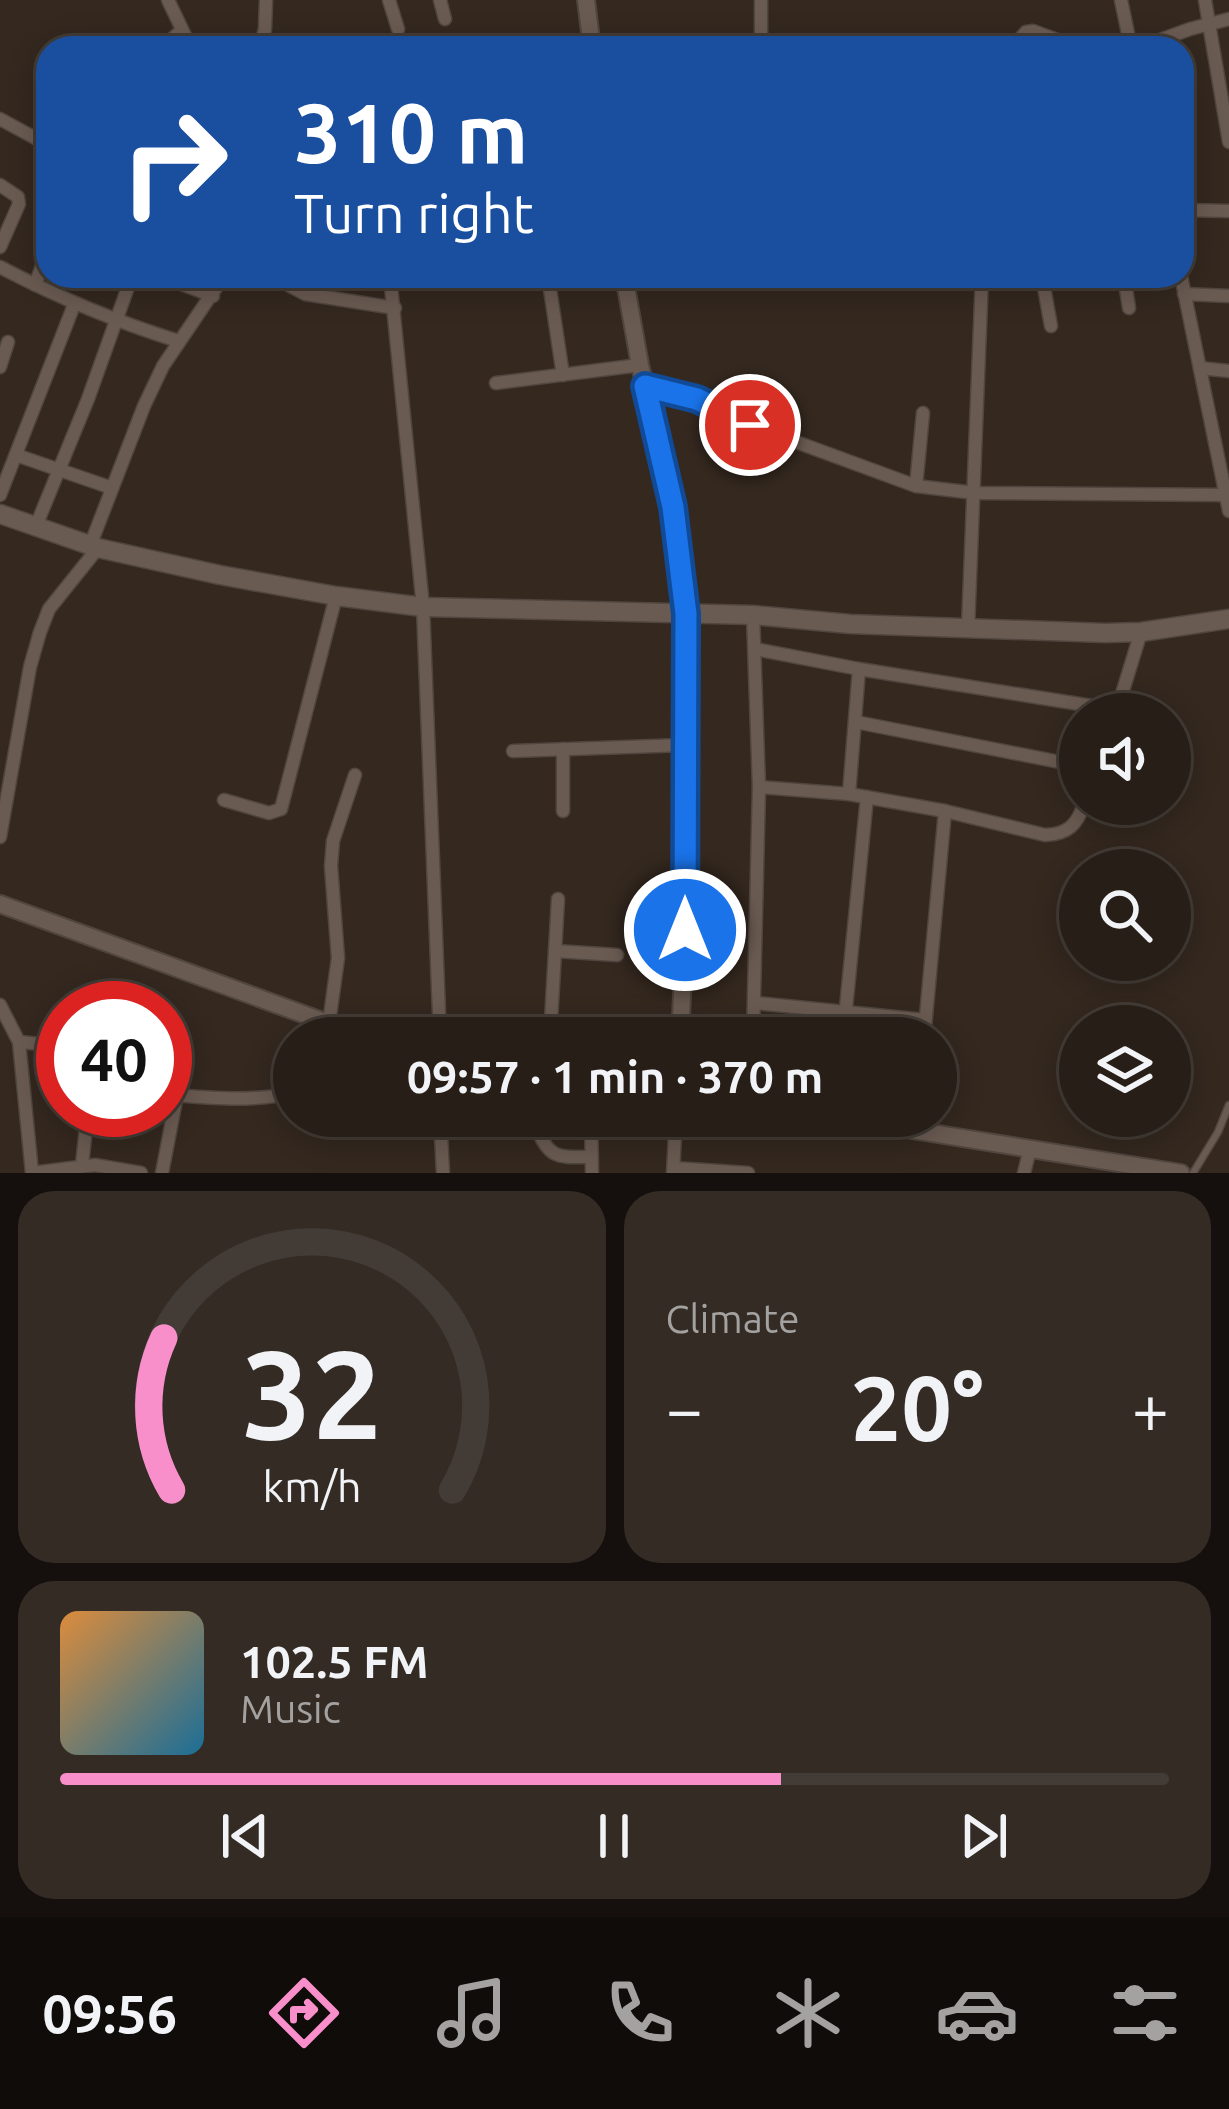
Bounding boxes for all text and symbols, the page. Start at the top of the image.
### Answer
icon: right [96,84,252,240]
text: 310 m [294,85,528,179]
text: Turn right [294,183,534,243]
pin [699,374,801,476]
icon: arrive [717,392,783,458]
map controls [1059,693,1191,1137]
button: sound [1059,693,1191,825]
button: search [1059,849,1191,981]
position arrow [622,867,748,993]
speed limit sign: 40 [36,981,192,1137]
button: layers [1059,1005,1191,1137]
text: 09:57 · 1 min · 370 m [407,1051,823,1102]
text: Climate [666,1297,800,1340]
text: 32 [241,1323,382,1463]
text: 20° [851,1357,984,1458]
text: − [666,1371,703,1445]
text: + [1132,1371,1169,1445]
text: km/h [262,1462,361,1510]
text: 102.5 FM [240,1636,429,1687]
text: Music [240,1687,341,1730]
icon: previous [212,1803,278,1869]
icon: pause [581,1803,647,1869]
icon: next [951,1803,1017,1869]
icon: directions [262,1971,346,2055]
icon: music [430,1971,514,2055]
icon: phone [598,1971,682,2055]
icon: climate [766,1971,850,2055]
icon: car [935,1971,1019,2055]
icon: filters [1103,1971,1187,2055]
text: 09:56 [42,1983,177,2043]

